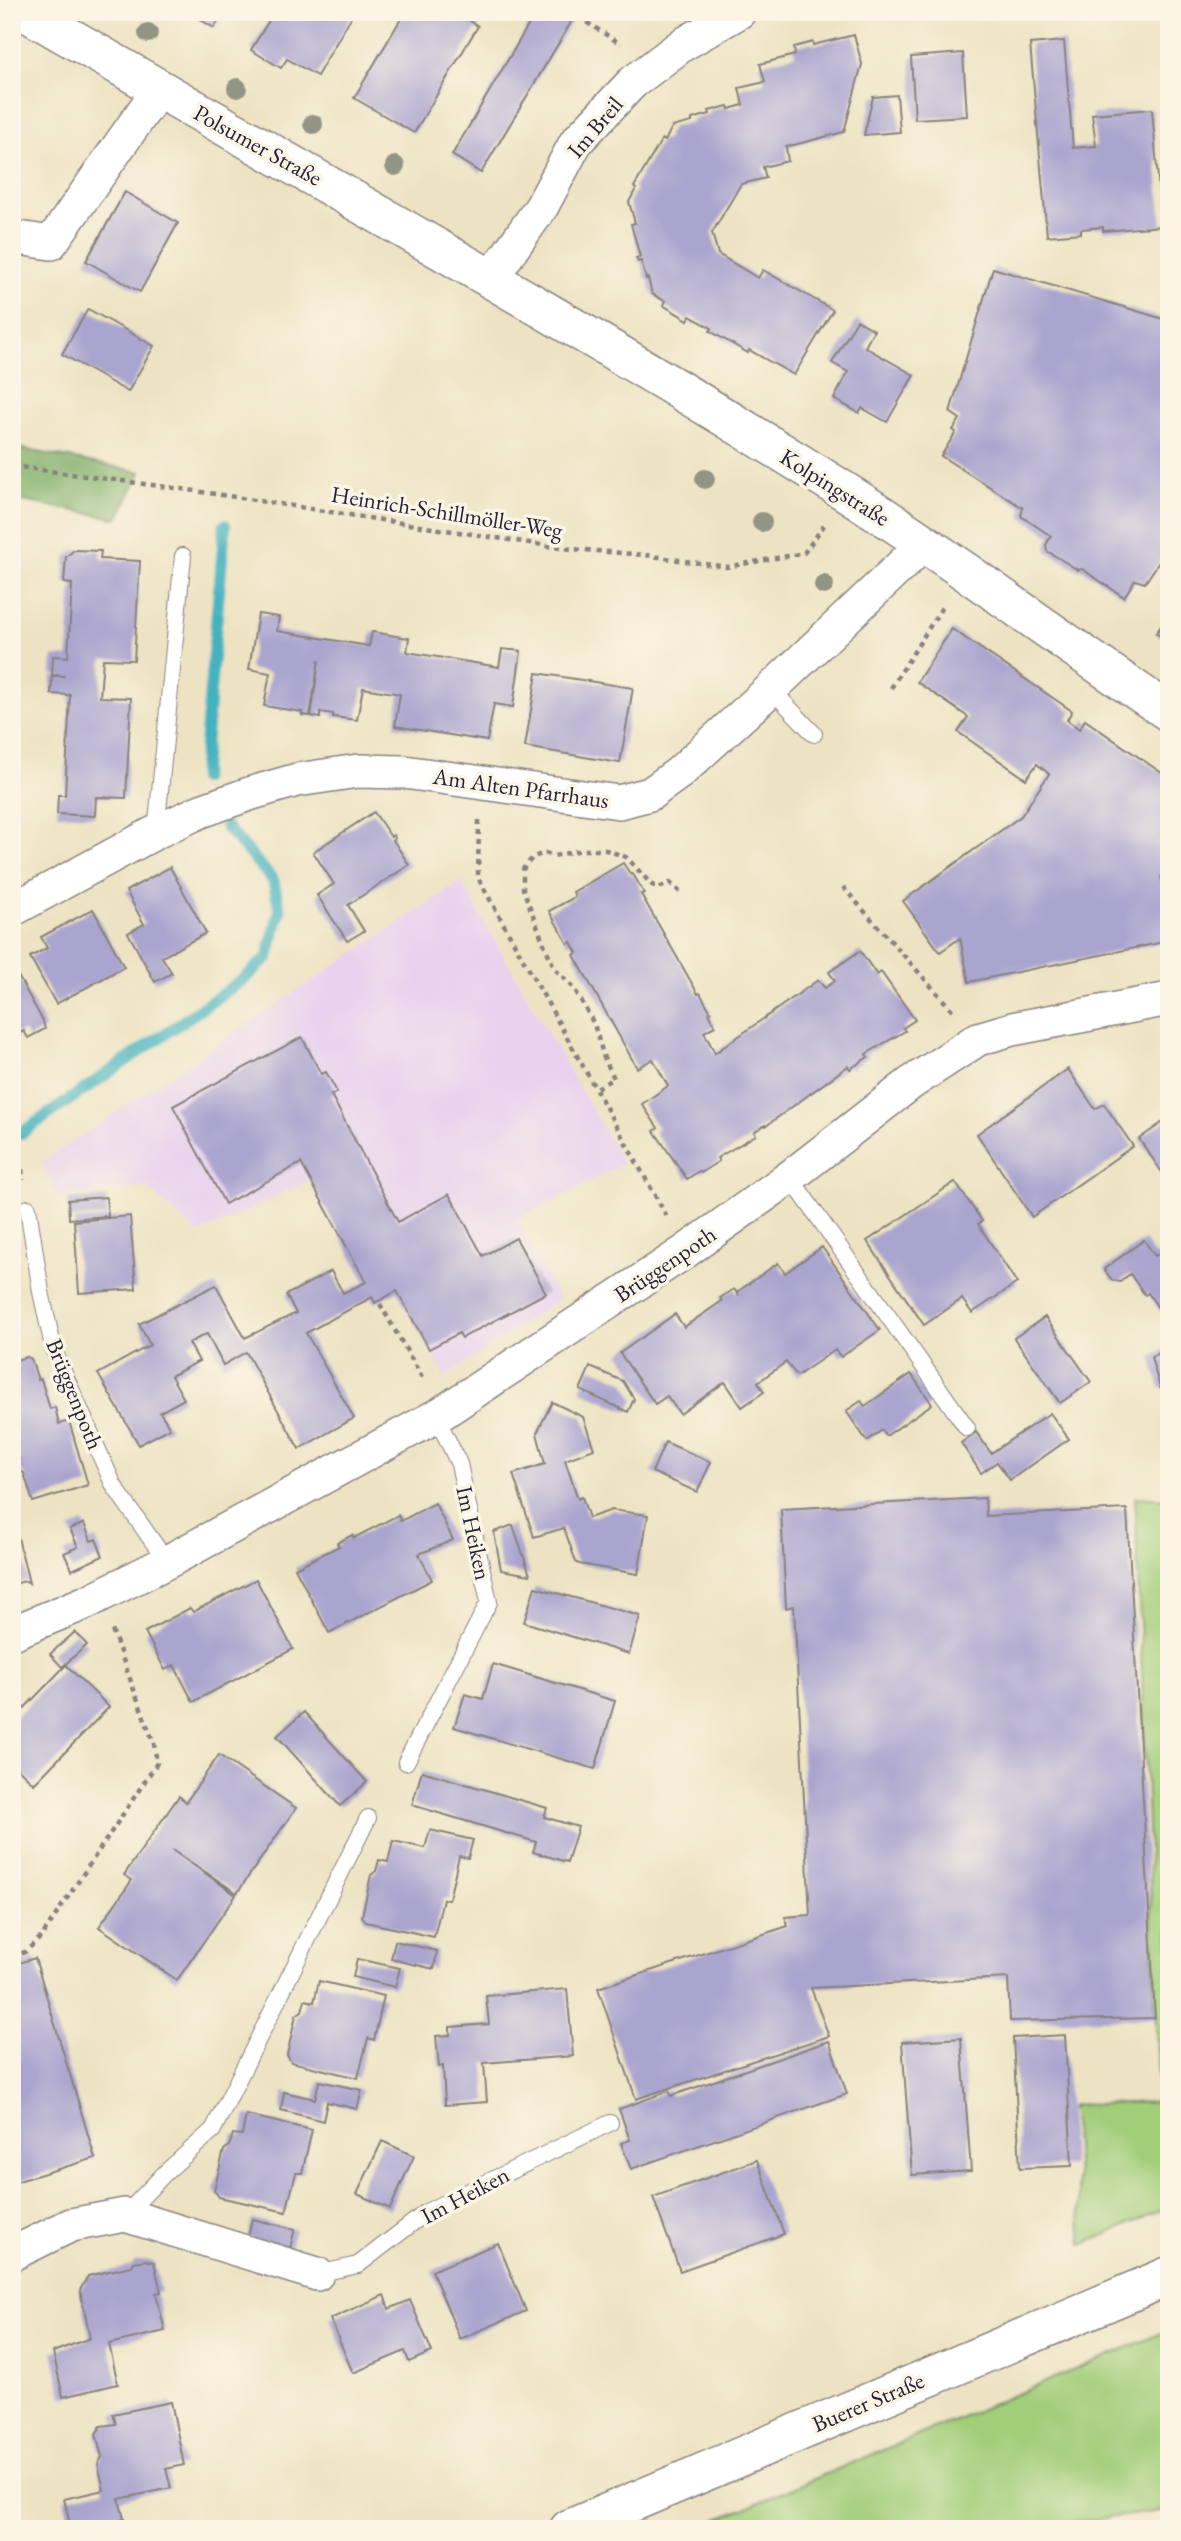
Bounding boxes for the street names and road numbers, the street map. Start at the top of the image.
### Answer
street label: Im Breil [560,90,630,164]
street label: Polsumer Straße [189,97,327,193]
street label: Kolpingstraße [774,441,896,533]
street label: Heinrich-Schillmöller-Weg [329,479,566,545]
street label: Am Alten Pfarrhaus [430,761,611,815]
street label: Brüggenpoth [608,1219,722,1309]
street label: Brüggenpoth [39,1334,111,1454]
street label: Im Heiken [449,1483,499,1583]
street label: Im Heiken [416,2159,514,2231]
street label: Buerer Straße [807,2365,929,2439]

